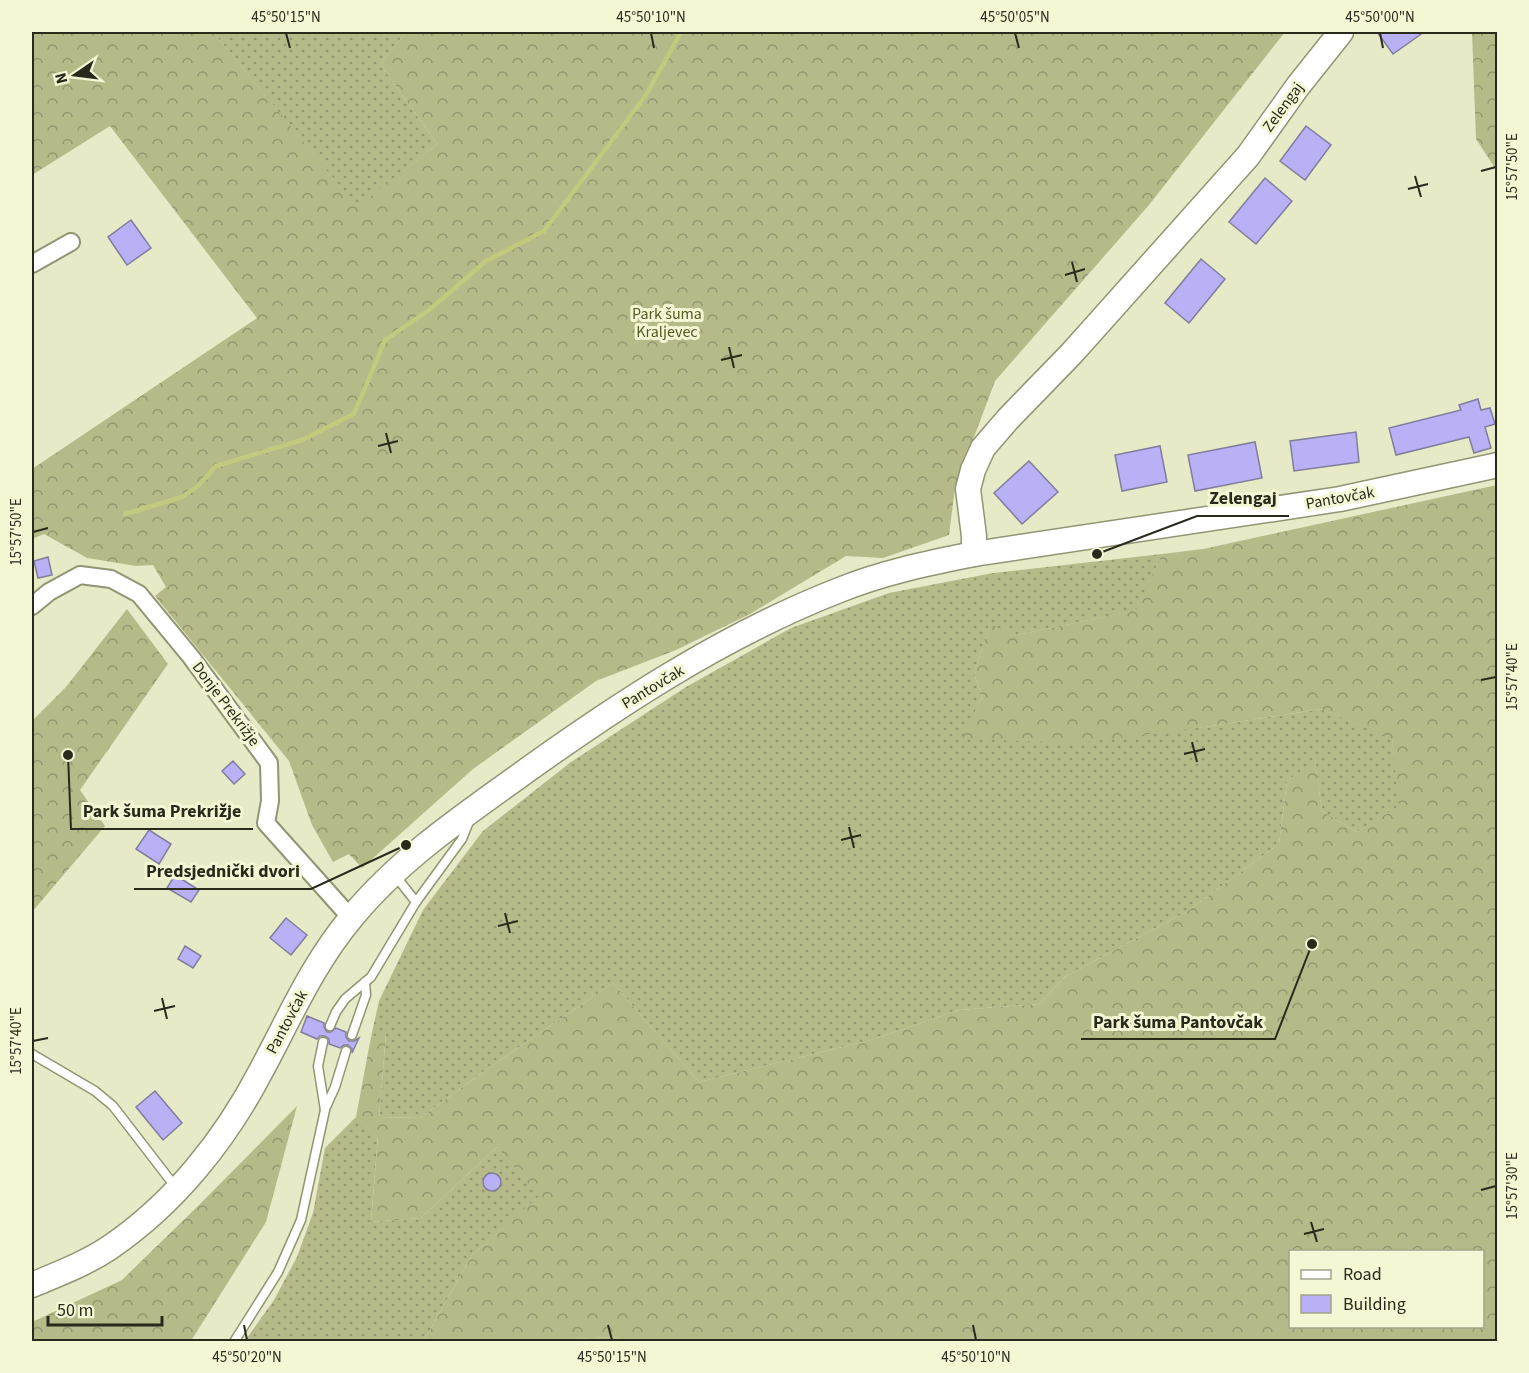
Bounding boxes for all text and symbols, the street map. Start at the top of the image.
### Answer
text: 45°50'15"N [251,7,321,28]
text: 45°50'10"N [616,7,686,28]
text: 45°50'05"N [980,7,1050,28]
text: 45°50'00"N [1345,7,1415,28]
north arrow [45,45,105,105]
text: N [49,71,73,86]
street label: Zelengaj [1257,78,1309,136]
text: 15°57'50"E [1502,133,1523,201]
park label: Park šuma Kraljevec [632,303,702,343]
callout: Zelengaj [1197,480,1289,516]
street label: Pantovčak [1304,481,1376,515]
text: Zelengaj [1209,486,1277,511]
text: 15°57'50"E [6,498,27,566]
text: 15°57'40"E [1502,643,1523,711]
street label: Donje Prekrižje [187,657,265,751]
street label: Pantovčak [618,660,689,714]
callout: Park šuma Prekrižje [71,793,253,829]
text: Park šuma Prekrižje [83,799,241,824]
callout: Predsjednički dvori [134,853,311,889]
text: Predsjednički dvori [146,859,300,884]
street label: Pantovčak [261,986,313,1058]
callout: Park šuma Pantovčak [1081,1003,1275,1039]
text: 15°57'40"E [6,1007,27,1075]
text: Park šuma Pantovčak [1093,1010,1263,1035]
text: 15°57'30"E [1502,1152,1523,1220]
legend [1289,1250,1484,1328]
text: Road [1343,1262,1382,1287]
scale bar [48,1289,162,1327]
text: Building [1343,1292,1406,1317]
text: 50 m [57,1298,93,1323]
text: 45°50'20"N [212,1347,282,1368]
text: 45°50'15"N [577,1347,647,1368]
text: 45°50'10"N [941,1347,1011,1368]

